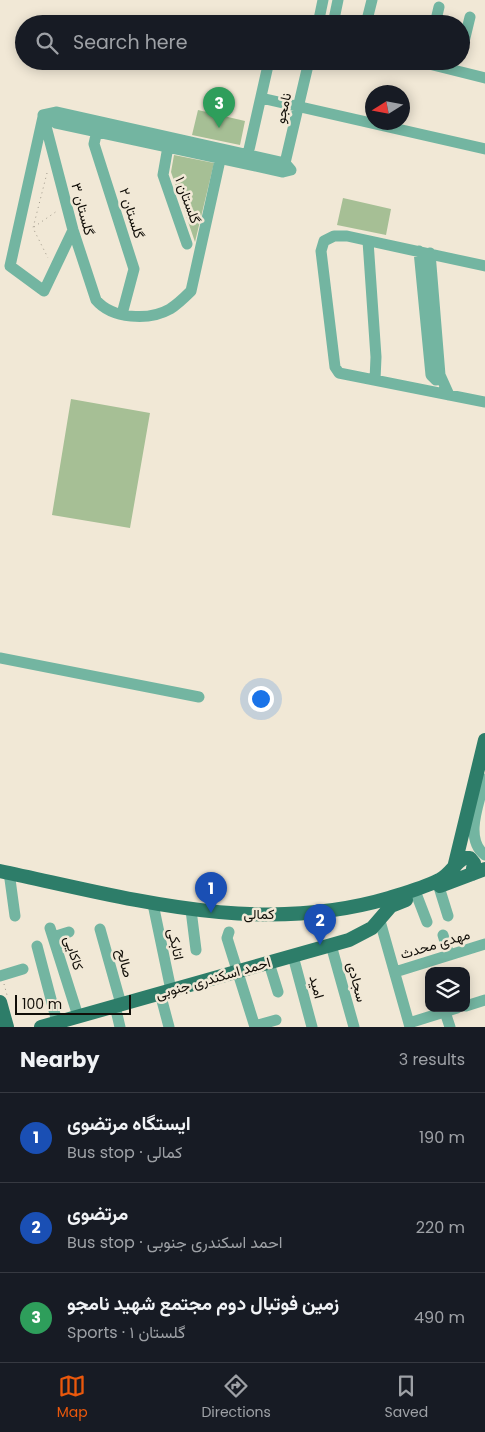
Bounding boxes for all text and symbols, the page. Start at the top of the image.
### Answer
search box [15,15,470,70]
icon: search [33,29,61,57]
text: Search here [73,29,187,56]
north arrow [365,85,410,130]
pin: 3 [203,87,235,128]
street label: نامجو [270,91,296,125]
street label: گلستان ۱ [170,174,206,226]
street label: گلستان ۳ [66,180,100,238]
street label: گلستان ۲ [114,185,150,241]
your location [248,686,274,712]
pin: 1 [195,872,227,913]
street label: کمالی [243,904,275,924]
pin: 2 [304,904,336,945]
street label: مهدی محدث [398,924,472,964]
street label: اتابکی [163,926,189,962]
street label: کاکایی [59,933,89,973]
street label: صالح [111,946,138,980]
street label: احمد اسکندری جنوبی [153,952,273,1004]
street label: سجادی [342,960,372,1004]
map controls [425,967,470,1012]
button: layers [425,967,470,1012]
street label: امید [304,973,330,1001]
scale bar [15,992,131,1015]
text: 100 m [22,994,62,1014]
text: Nearby [20,1045,100,1074]
text: 3 results [399,1048,465,1071]
text: ایستگاه مرتضوی [67,1110,191,1137]
text: 1 [33,1126,39,1149]
text: 190 m [419,1126,465,1149]
text: Bus stop · کمالی [67,1141,182,1164]
text: مرتضوی [67,1200,128,1227]
text: 2 [31,1216,41,1239]
text: 220 m [416,1216,465,1239]
text: Bus stop · احمد اسکندری جنوبی [67,1231,282,1254]
text: زمین فوتبال دوم مجتمع شهید نامجو [67,1290,339,1317]
text: 3 [31,1306,41,1329]
text: 490 m [414,1306,465,1329]
text: Sports · گلستان ۱ [67,1321,185,1344]
tab: Map [57,1372,88,1423]
tab: Directions [201,1372,271,1423]
tab: Saved [384,1372,428,1423]

